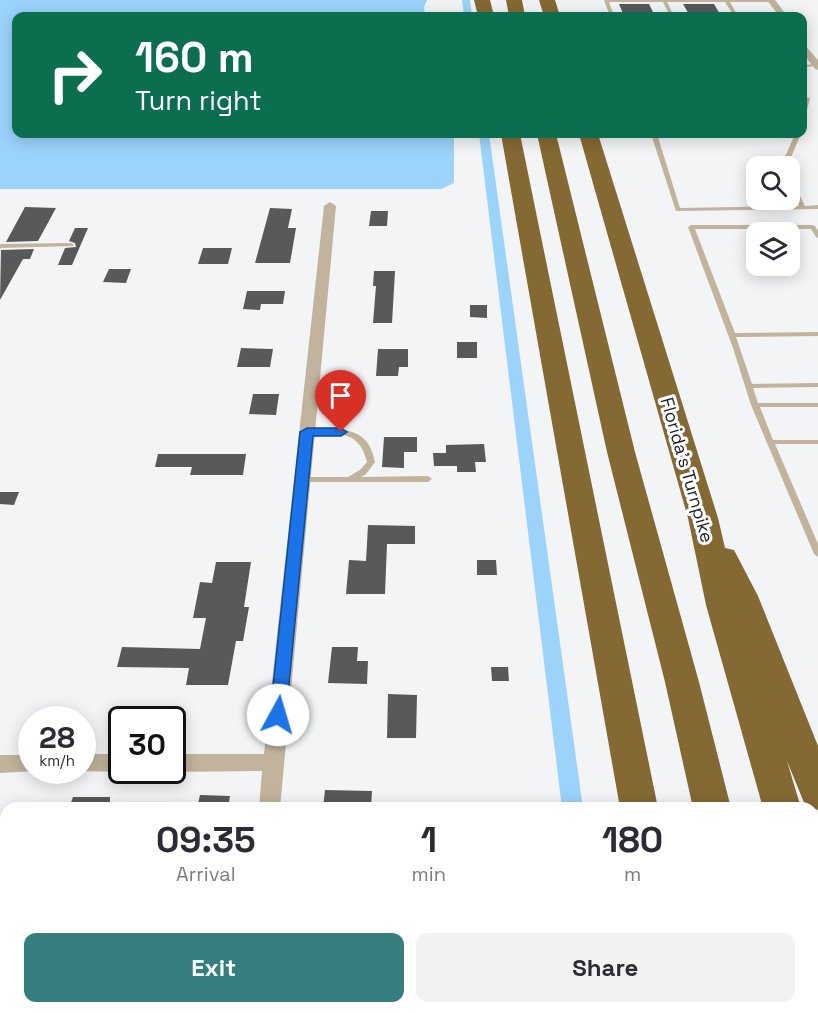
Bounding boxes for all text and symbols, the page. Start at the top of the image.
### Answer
text: 160 m [135,31,254,84]
icon: right [36,36,114,114]
text: Turn right [135,83,262,118]
map controls [746,156,800,276]
button: search [746,156,800,210]
button: layers [746,222,800,276]
pin [315,370,366,432]
icon: arrive [324,379,357,412]
street label: Florida's Turnpike [656,395,719,545]
position arrow [246,683,310,747]
speed limit sign: 30 [108,706,186,784]
text: 28 [39,718,75,757]
text: km/h [39,751,75,770]
text: 09:35 [156,817,256,863]
text: 1 [421,817,437,863]
text: 180 [602,817,663,863]
text: Arrival [176,861,236,887]
text: min [412,861,446,887]
text: m [624,861,641,887]
button: Exit [24,933,404,1002]
button: Share [416,933,795,1002]

